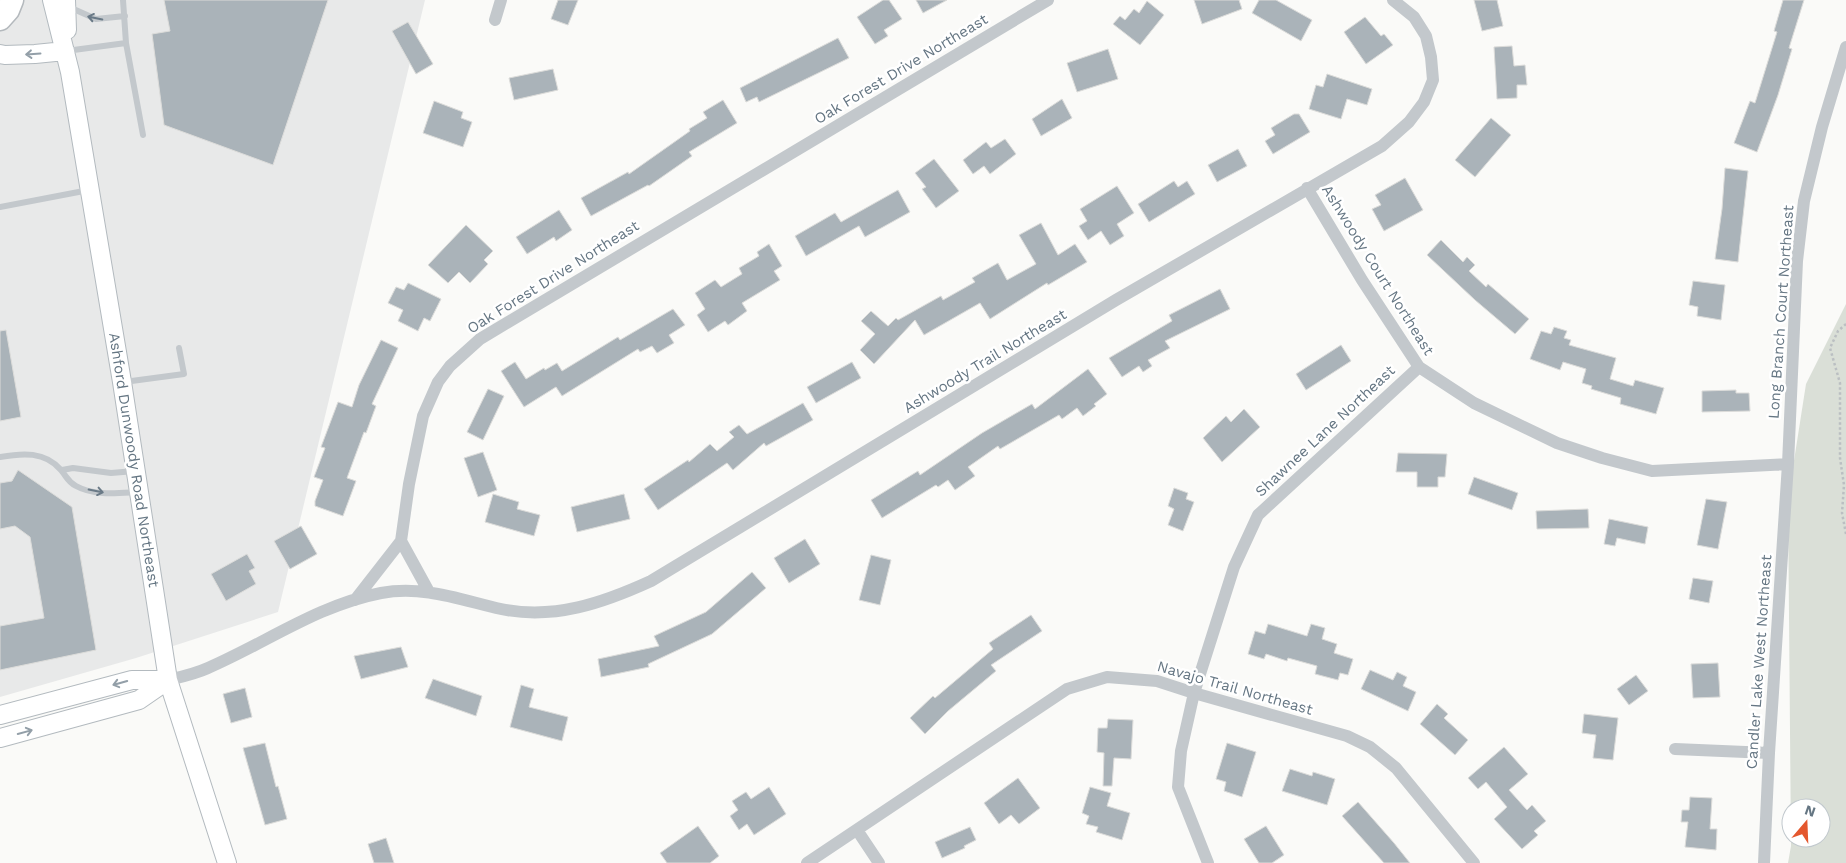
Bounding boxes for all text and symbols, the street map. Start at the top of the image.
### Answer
street label: Oak Forest Drive Northeast [811,10,992,128]
one-way arrow [87,12,103,22]
one-way arrow [25,50,41,59]
street label: Ashwoody Court Northeast [1318,182,1438,359]
street label: Long Branch Court Northeast [1765,204,1798,420]
street label: Oak Forest Drive Northeast [464,216,643,337]
street label: Ashwoody Trail Northeast [900,305,1070,417]
street label: Ashford Dunwoody Road Northeast [105,331,163,589]
street label: Shawnee Lane Northeast [1251,361,1399,500]
one-way arrow [88,487,104,497]
street label: Candler Lake West Northeast [1743,553,1776,770]
street label: Navajo Trail Northeast [1155,657,1316,719]
one-way arrow [112,679,128,689]
one-way arrow [17,726,33,736]
north arrow [1781,798,1831,848]
text: N [1803,801,1818,820]

